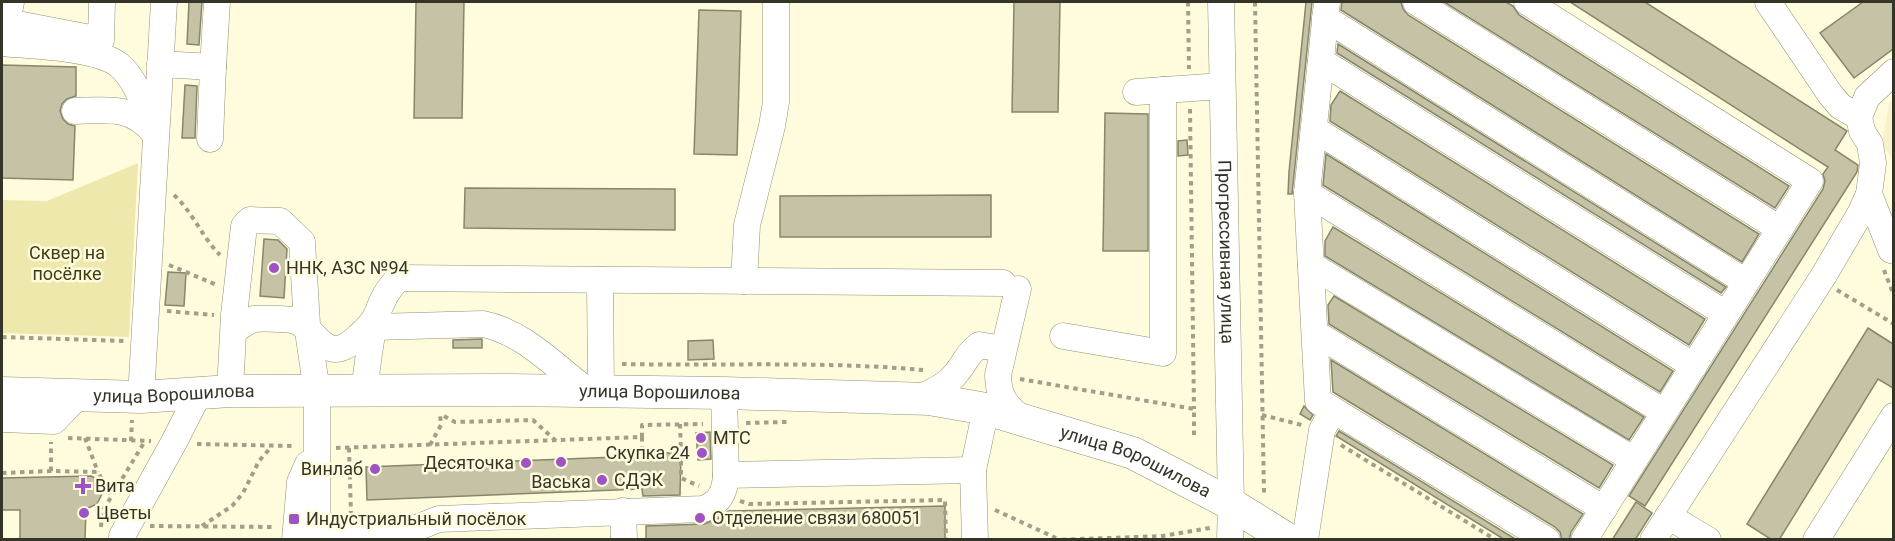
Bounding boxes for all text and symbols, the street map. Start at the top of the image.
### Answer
street label: Прогрессивная улица [1214,160,1239,344]
park label: Сквер на посёлке [29,242,105,284]
place label: ННК, АЗС №94 [286,257,409,278]
marker: ННК, АЗС №94 [267,261,281,275]
street label: улица Ворошилова [93,380,255,407]
street label: улица Ворошилова [579,380,741,403]
street label: улица Ворошилова [1058,421,1214,502]
place label: МТС [713,427,751,448]
marker: МТС [694,431,708,445]
place label: Скупка 24 [605,442,690,463]
marker: Скупка 24 [695,446,709,460]
place label: Десяточка [424,452,514,473]
marker: Васька [554,455,568,469]
marker: Десяточка [519,456,533,470]
place label: Винлаб [301,458,363,479]
marker: Винлаб [368,462,382,476]
place label: СДЭК [614,469,663,490]
place label: Васька [531,471,591,492]
marker: СДЭК [595,473,609,487]
place label: Вита [95,475,135,496]
marker: Вита [76,479,90,493]
place label: Цветы [96,502,152,523]
marker: Цветы [77,506,91,520]
place label: Отделение связи 680051 [712,507,922,528]
place label: Индустриальный посёлок [306,508,527,529]
marker: Отделение связи 680051 [693,511,707,525]
marker: Индустриальный посёлок [287,512,301,526]

